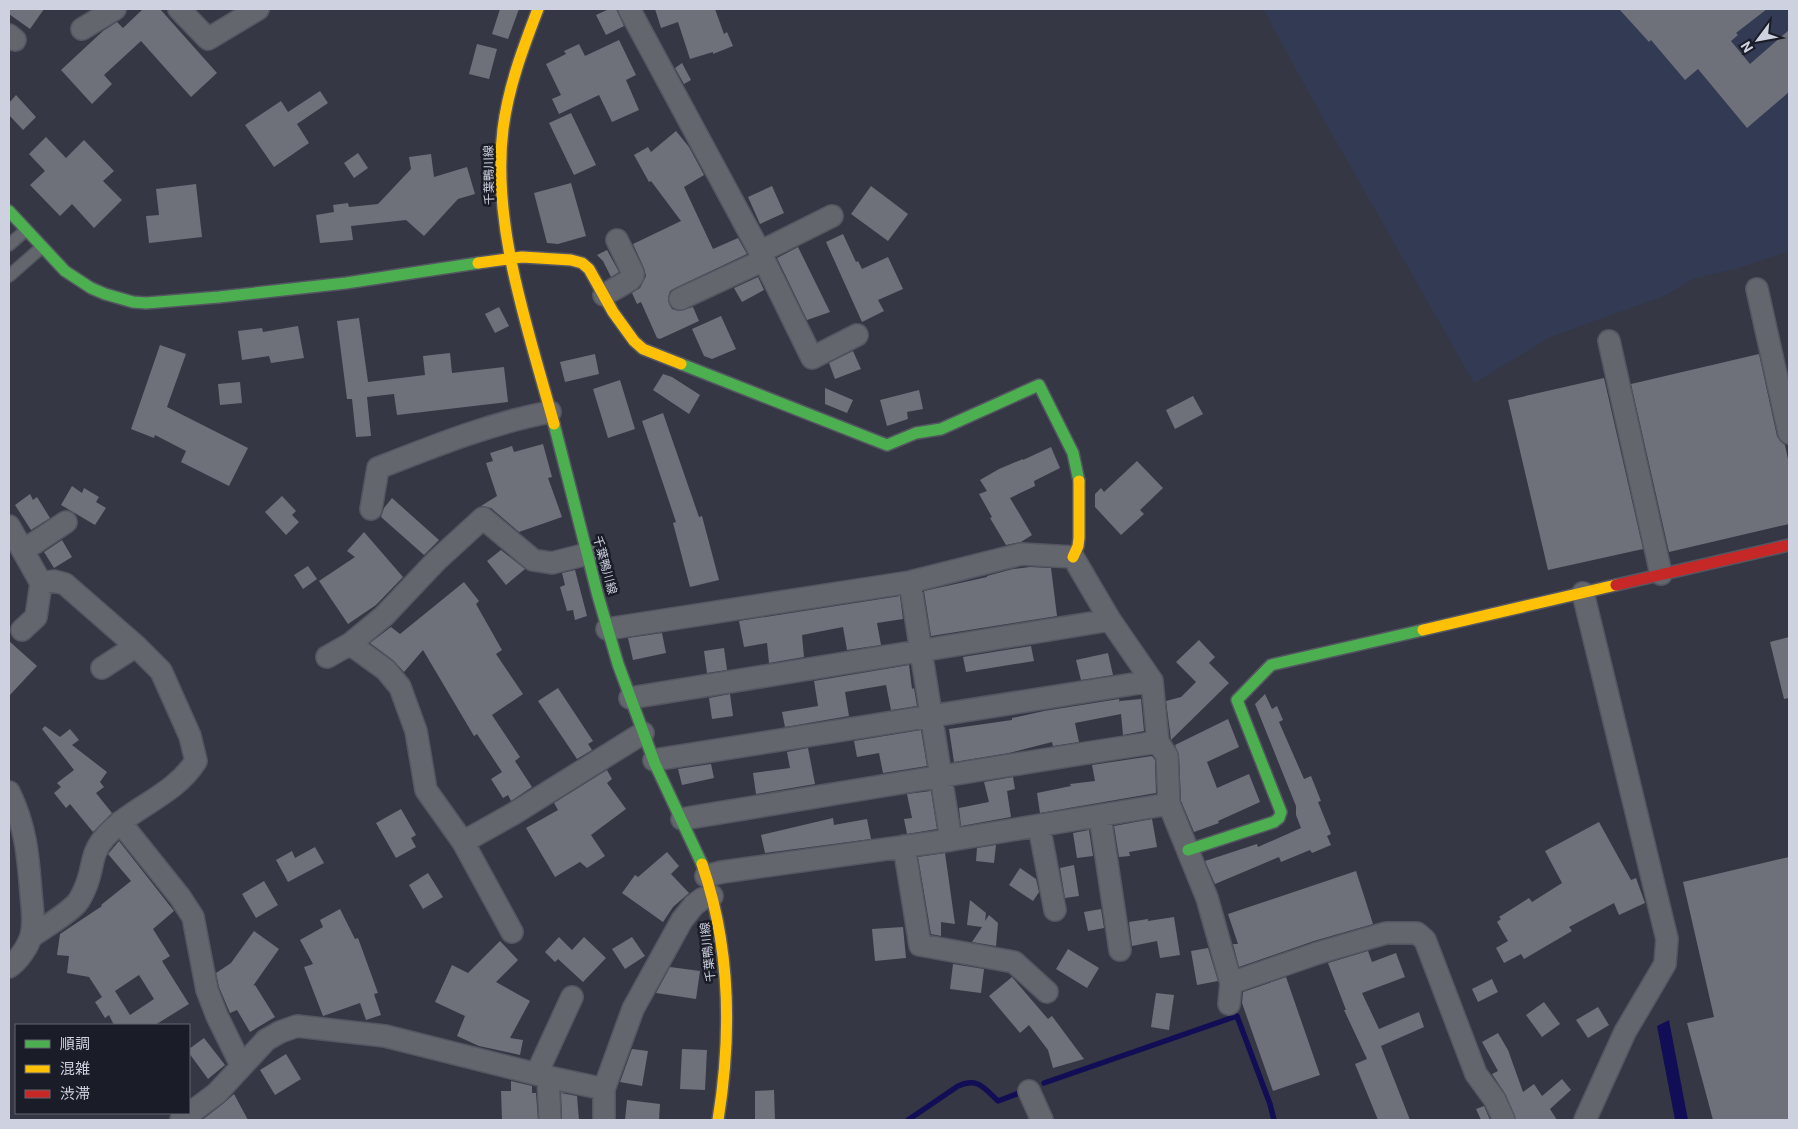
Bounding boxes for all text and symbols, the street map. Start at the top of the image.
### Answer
north arrow [1733,15,1783,65]
text: N [1738,38,1756,55]
street label: 千葉鴨川線 [481,145,497,205]
street label: 千葉鴨川線 [590,534,620,596]
street label: 千葉鴨川線 [698,921,718,983]
legend [15,1024,190,1114]
text: 順調 [60,1035,90,1053]
text: 混雑 [60,1060,90,1078]
text: 渋滞 [60,1085,90,1103]

